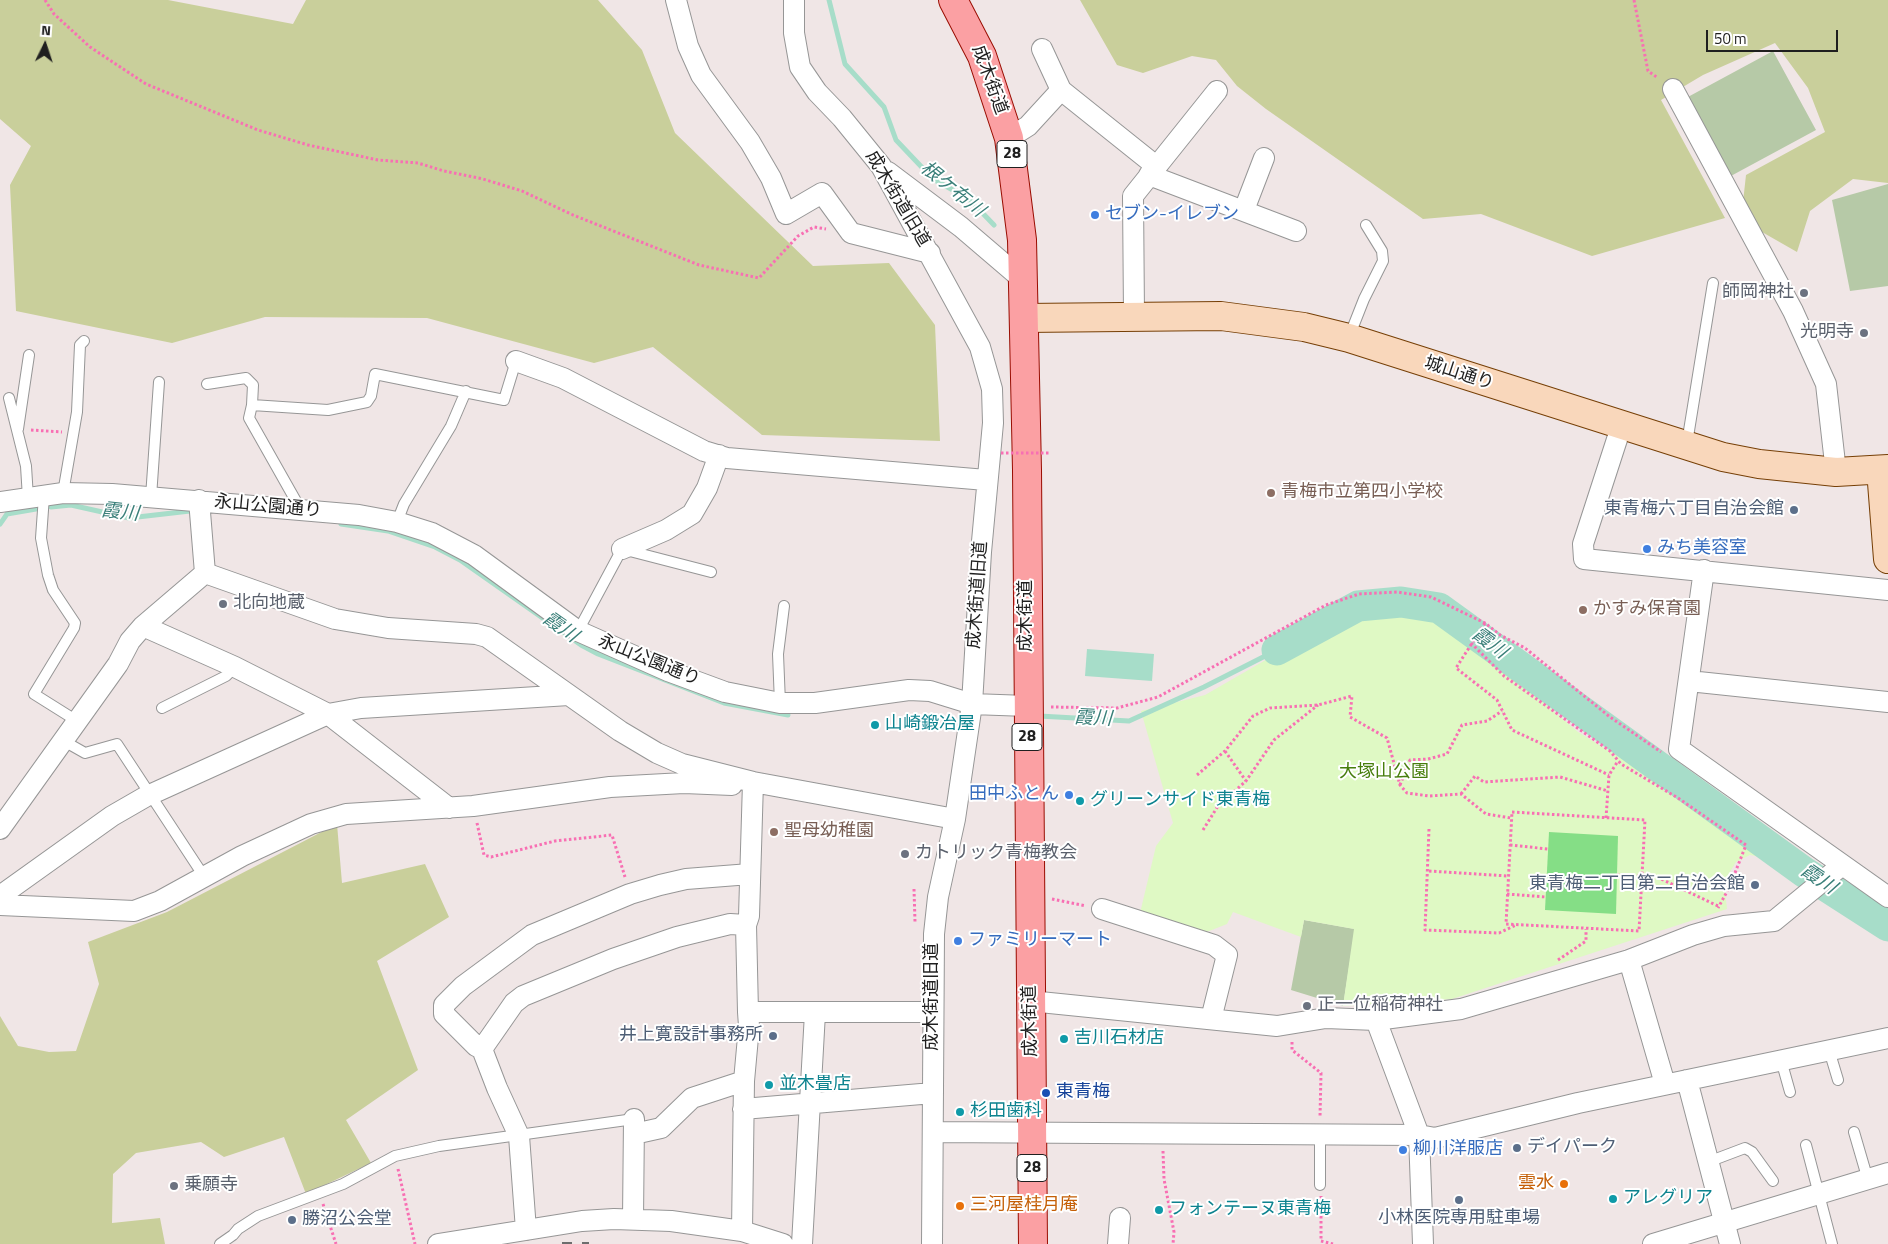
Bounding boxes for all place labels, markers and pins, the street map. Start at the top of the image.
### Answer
place label: セブン-イレブン [1105,204,1239,226]
marker: セブン-イレブン [1089,209,1101,221]
place label: 師岡神社 [1722,282,1794,304]
marker: 師岡神社 [1798,287,1810,299]
place label: 光明寺 [1800,322,1854,344]
marker: 光明寺 [1858,327,1870,339]
place label: 青梅市立第四小学校 [1281,482,1443,504]
marker: 青梅市立第四小学校 [1265,487,1277,499]
place label: 東青梅六丁目自治会館 [1604,499,1784,521]
marker: 東青梅六丁目自治会館 [1788,504,1800,516]
place label: みち美容室 [1657,538,1747,560]
marker: みち美容室 [1641,543,1653,555]
place label: 北向地蔵 [233,593,305,615]
marker: 北向地蔵 [217,598,229,610]
place label: かすみ保育園 [1593,599,1701,621]
marker: かすみ保育園 [1577,604,1589,616]
place label: 山崎鍛冶屋 [885,714,975,736]
marker: 山崎鍛冶屋 [869,719,881,731]
place label: 田中ふとん [969,784,1059,806]
marker: 田中ふとん [1063,789,1075,801]
place label: グリーンサイド東青梅 [1090,790,1270,812]
marker: グリーンサイド東青梅 [1074,795,1086,807]
place label: 聖母幼稚園 [784,821,874,843]
marker: 聖母幼稚園 [768,826,780,838]
place label: カトリック青梅教会 [915,843,1077,865]
marker: カトリック青梅教会 [899,848,911,860]
place label: 東青梅二丁目第二自治会館 [1529,874,1745,896]
marker: 東青梅二丁目第二自治会館 [1749,879,1761,891]
place label: ファミリーマート [968,930,1112,952]
marker: ファミリーマート [952,935,964,947]
place label: 正一位稲荷神社 [1317,995,1443,1017]
marker: 正一位稲荷神社 [1301,1000,1313,1012]
place label: 井上寛設計事務所 [619,1025,763,1047]
place label: 吉川石材店 [1074,1028,1164,1050]
marker: 井上寛設計事務所 [767,1030,779,1042]
marker: 吉川石材店 [1058,1033,1070,1045]
place label: 並木畳店 [779,1074,851,1096]
marker: 並木畳店 [763,1079,775,1091]
place label: 東青梅 [1056,1082,1110,1104]
marker: 東青梅 [1040,1087,1052,1099]
place label: 杉田歯科 [970,1101,1042,1123]
marker: 杉田歯科 [954,1106,966,1118]
place label: デイパーク [1527,1137,1617,1159]
place label: 柳川洋服店 [1413,1139,1503,1161]
marker: デイパーク [1511,1142,1523,1154]
marker: 柳川洋服店 [1397,1144,1409,1156]
place label: 雲水 [1518,1173,1554,1195]
place label: 乗願寺 [184,1175,238,1197]
marker: 雲水 [1558,1178,1570,1190]
marker: 乗願寺 [168,1180,180,1192]
place label: アレグリア [1623,1188,1713,1210]
marker: アレグリア [1607,1193,1619,1205]
marker: 小林医院専用駐車場 [1453,1194,1465,1206]
place label: 三河屋桂月庵 [970,1195,1078,1217]
place label: フォンテーヌ東青梅 [1169,1199,1331,1221]
marker: 三河屋桂月庵 [954,1200,966,1212]
marker: フォンテーヌ東青梅 [1153,1204,1165,1216]
place label: 小林医院専用駐車場 [1378,1208,1540,1230]
place label: 勝沼公会堂 [302,1209,392,1231]
marker: 勝沼公会堂 [286,1214,298,1226]

